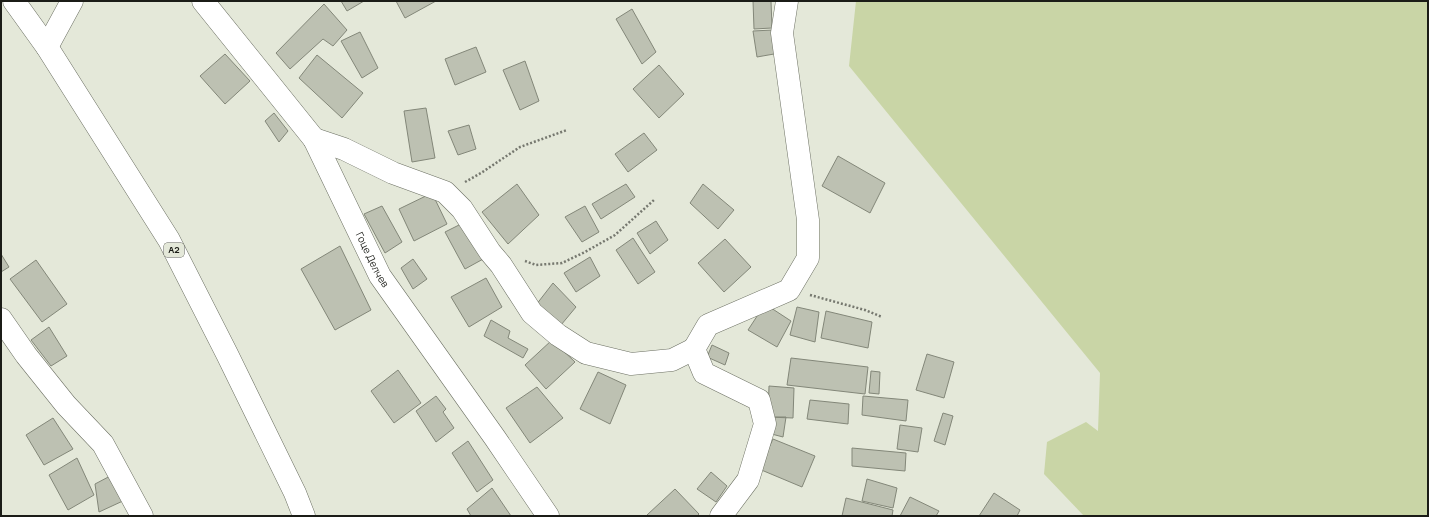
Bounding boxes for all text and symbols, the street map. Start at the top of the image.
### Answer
street label: Гоце Делчев [353,229,393,290]
road number: A2 [164,243,184,257]

